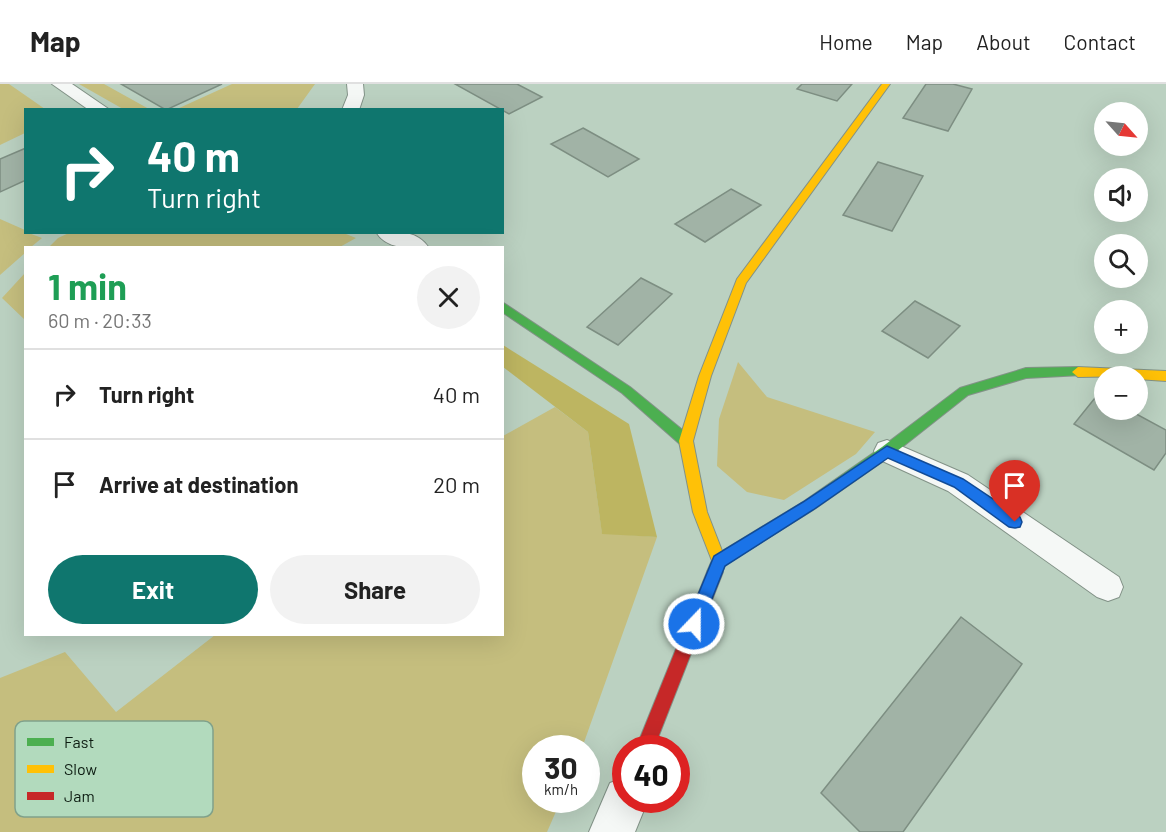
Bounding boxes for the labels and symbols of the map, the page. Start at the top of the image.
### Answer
north arrow [1094,102,1148,156]
pin [989,460,1040,522]
position arrow [662,592,726,656]
legend [15,721,213,817]
text: Fast [64,732,94,751]
speed limit sign: 40 [612,735,690,813]
text: Slow [64,759,97,778]
text: Jam [64,786,95,805]

